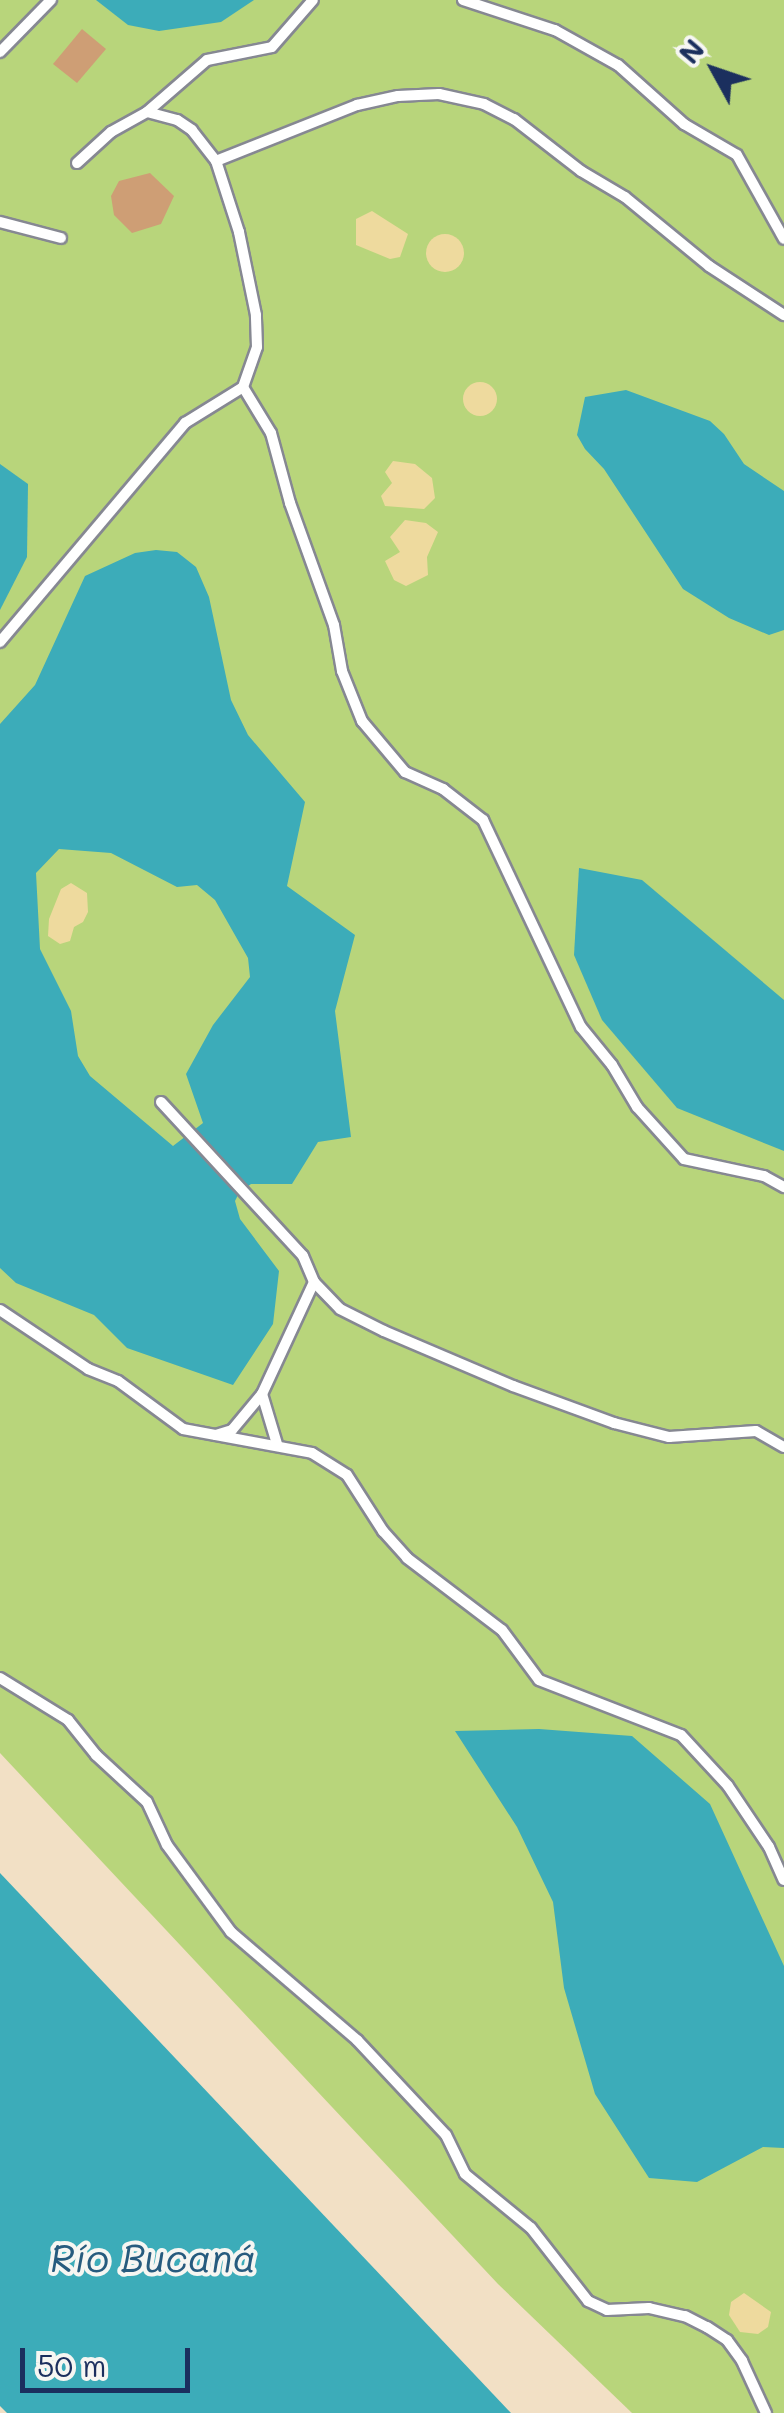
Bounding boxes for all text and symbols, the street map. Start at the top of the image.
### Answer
north arrow [664,20,764,120]
text: N [670,31,712,70]
water label: Río Bucaná [50,2235,256,2281]
scale bar [25,2328,195,2390]
text: 50 m [37,2345,107,2385]

